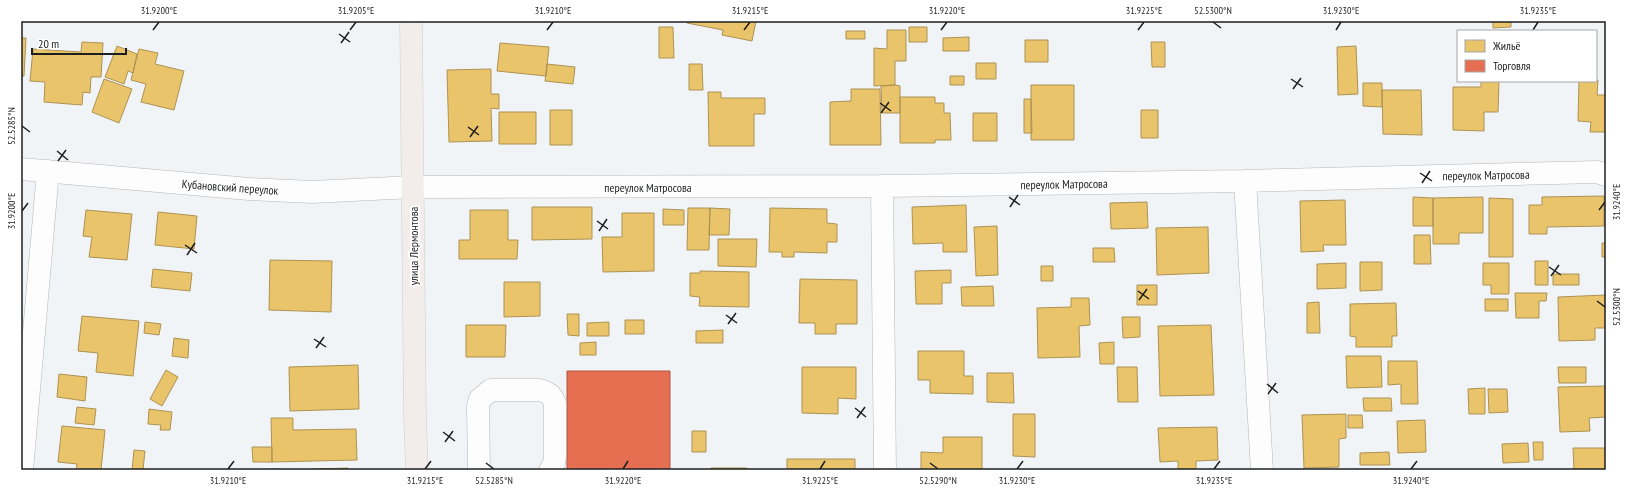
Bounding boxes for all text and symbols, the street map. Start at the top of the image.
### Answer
text: 31.9200°E [141,4,177,17]
text: 31.9205°E [338,4,374,17]
text: 31.9210°E [535,4,571,17]
text: 31.9215°E [732,4,768,17]
text: 31.9220°E [929,4,965,17]
text: 31.9225°E [1126,4,1162,17]
text: 52.5300°N [1194,4,1232,17]
text: 31.9230°E [1323,4,1359,17]
text: 31.9235°E [1520,4,1556,17]
scale bar [32,30,126,56]
legend [1457,30,1597,82]
text: 20 m [38,36,59,51]
text: Жильё [1492,38,1520,53]
text: Торговля [1493,58,1531,73]
text: 52.5285°N [5,107,18,145]
street label: переулок Матросова [1442,167,1530,183]
street label: Кубановский переулок [181,176,279,198]
street label: переулок Матросова [1020,176,1108,192]
street label: переулок Матросова [604,180,692,195]
text: 31.9240°E [1610,184,1623,220]
text: 31.9200°E [5,193,18,229]
street label: улица Лермонтова [406,207,421,285]
text: 52.5300°N [1610,288,1623,326]
text: 31.9210°E [210,474,246,487]
text: 31.9215°E [407,474,443,487]
text: 52.5285°N [475,474,513,487]
text: 31.9220°E [605,474,641,487]
text: 31.9225°E [802,474,838,487]
text: 52.5290°N [919,474,957,487]
text: 31.9230°E [999,474,1035,487]
text: 31.9235°E [1196,474,1232,487]
text: 31.9240°E [1393,474,1429,487]

